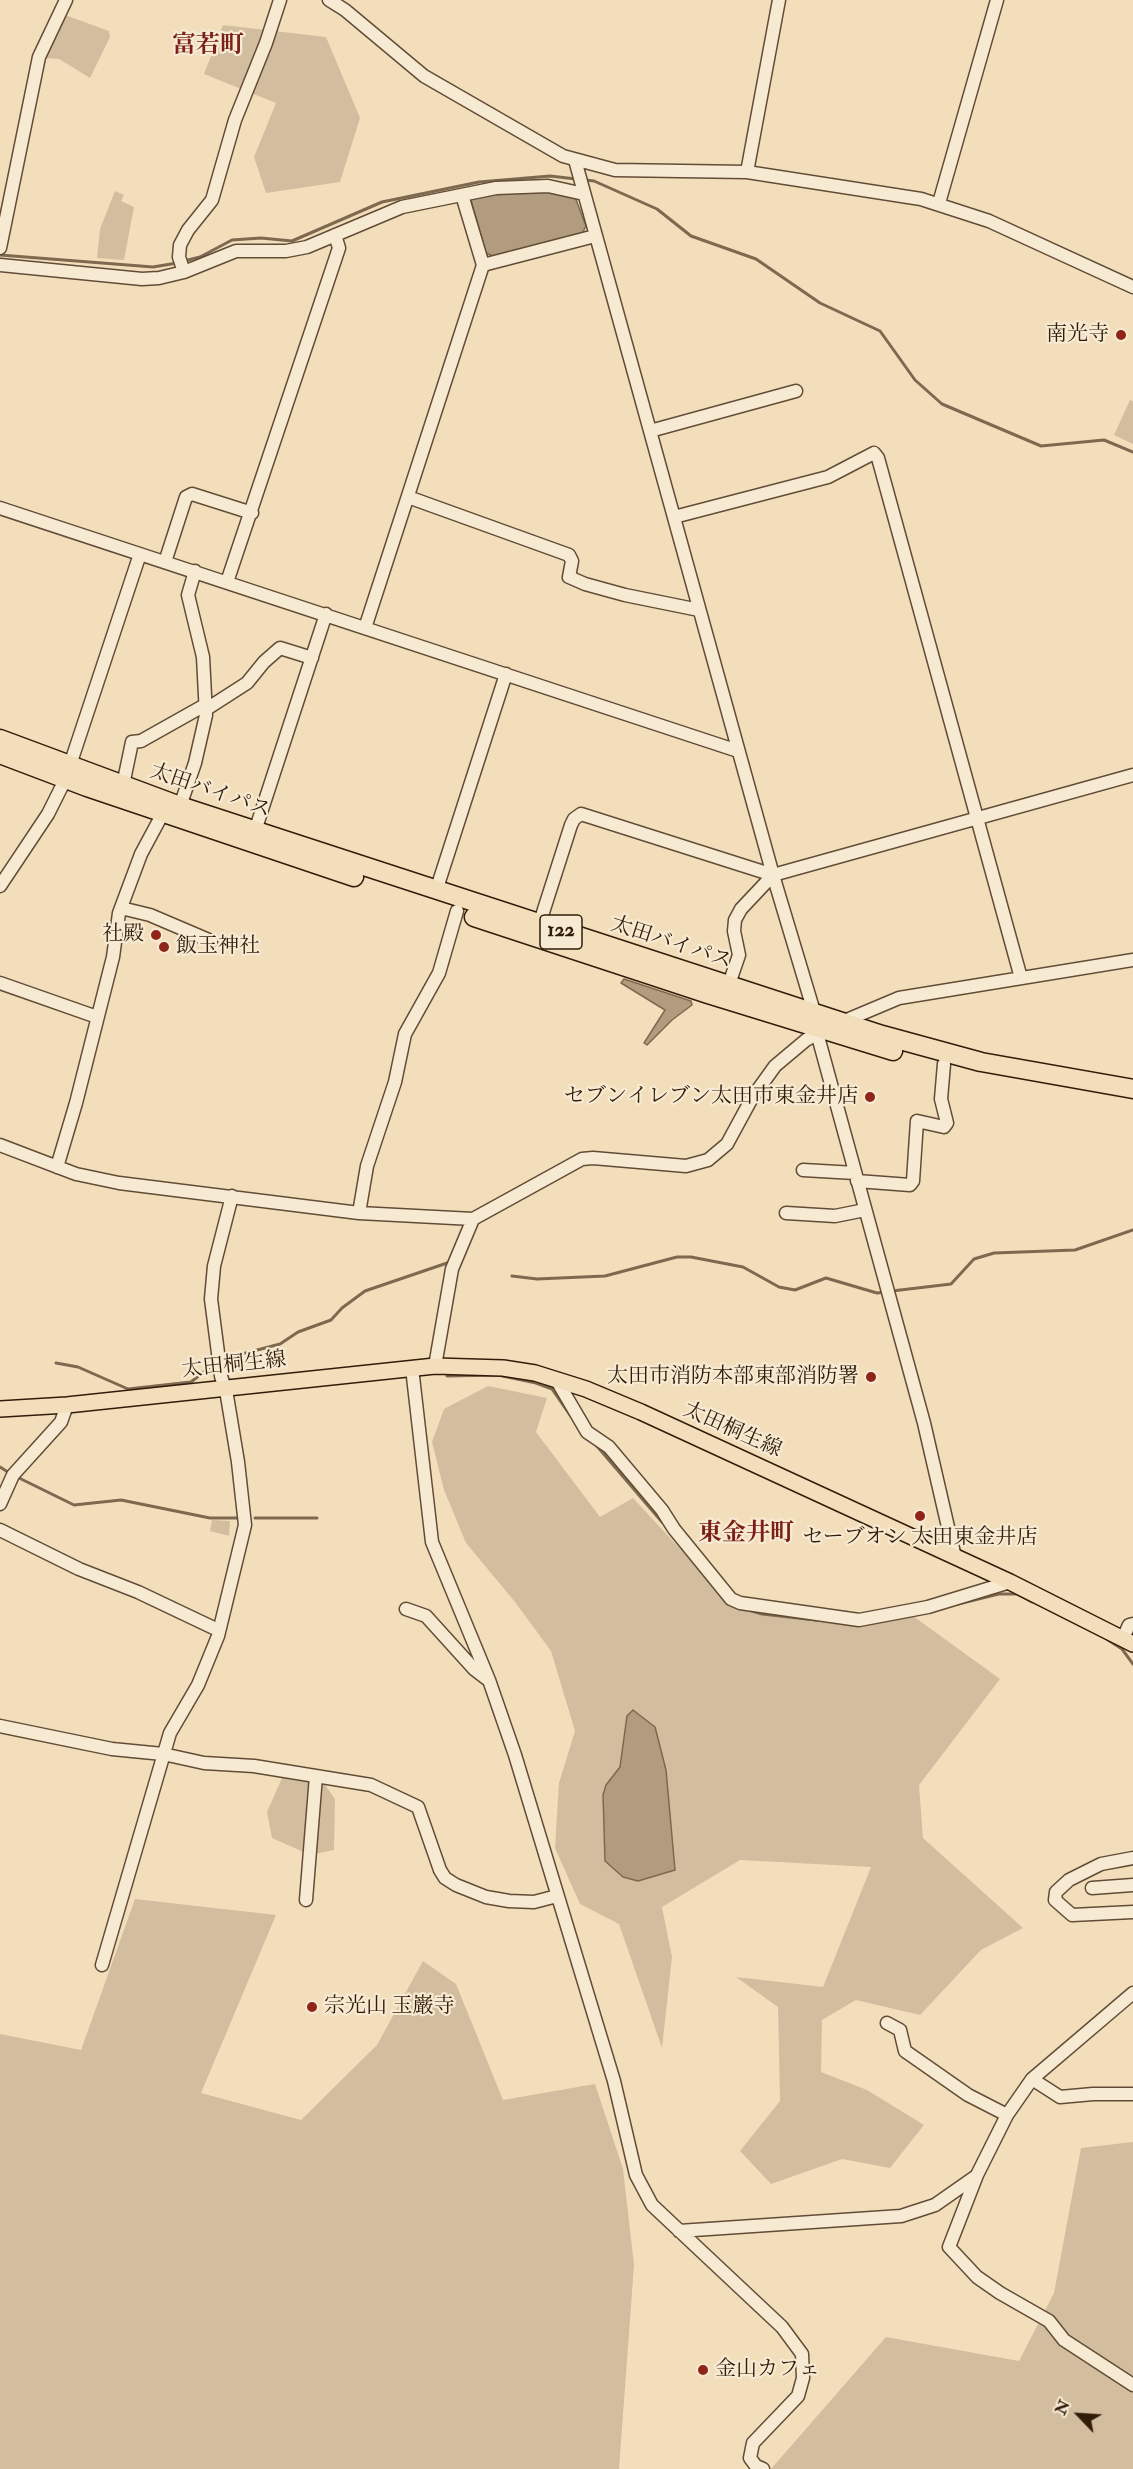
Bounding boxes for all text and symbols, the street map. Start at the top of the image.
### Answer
district label: 富若町 [172,33,244,61]
place label: 南光寺 [1046,322,1109,348]
marker: 南光寺 [1114,328,1128,342]
street label: 太田バイパス [146,760,274,824]
street label: 太田バイパス [607,913,735,975]
road number: 122 [540,915,582,949]
place label: 社殿 [102,922,144,948]
marker: 社殿 [149,928,163,942]
place label: 飯玉神社 [176,934,260,960]
marker: 飯玉神社 [157,940,171,954]
place label: セブンイレブン太田市東金井店 [564,1084,858,1110]
marker: セブンイレブン太田市東金井店 [863,1090,877,1104]
street label: 太田桐生線 [180,1348,288,1384]
place label: 太田市消防本部東部消防署 [607,1364,859,1390]
marker: 太田市消防本部東部消防署 [864,1370,878,1384]
street label: 太田桐生線 [679,1398,785,1464]
marker: セーブオン 太田東金井店 [913,1509,927,1523]
district label: 東金井町 [698,1521,794,1549]
place label: セーブオン 太田東金井店 [803,1525,1037,1551]
place label: 宗光山 玉巌寺 [324,1994,454,2020]
marker: 宗光山 玉巌寺 [305,2000,319,2014]
place label: 金山カフェ [715,2357,820,2383]
marker: 金山カフェ [696,2363,710,2377]
north arrow [1049,2385,1109,2445]
text: N [1051,2397,1075,2418]

